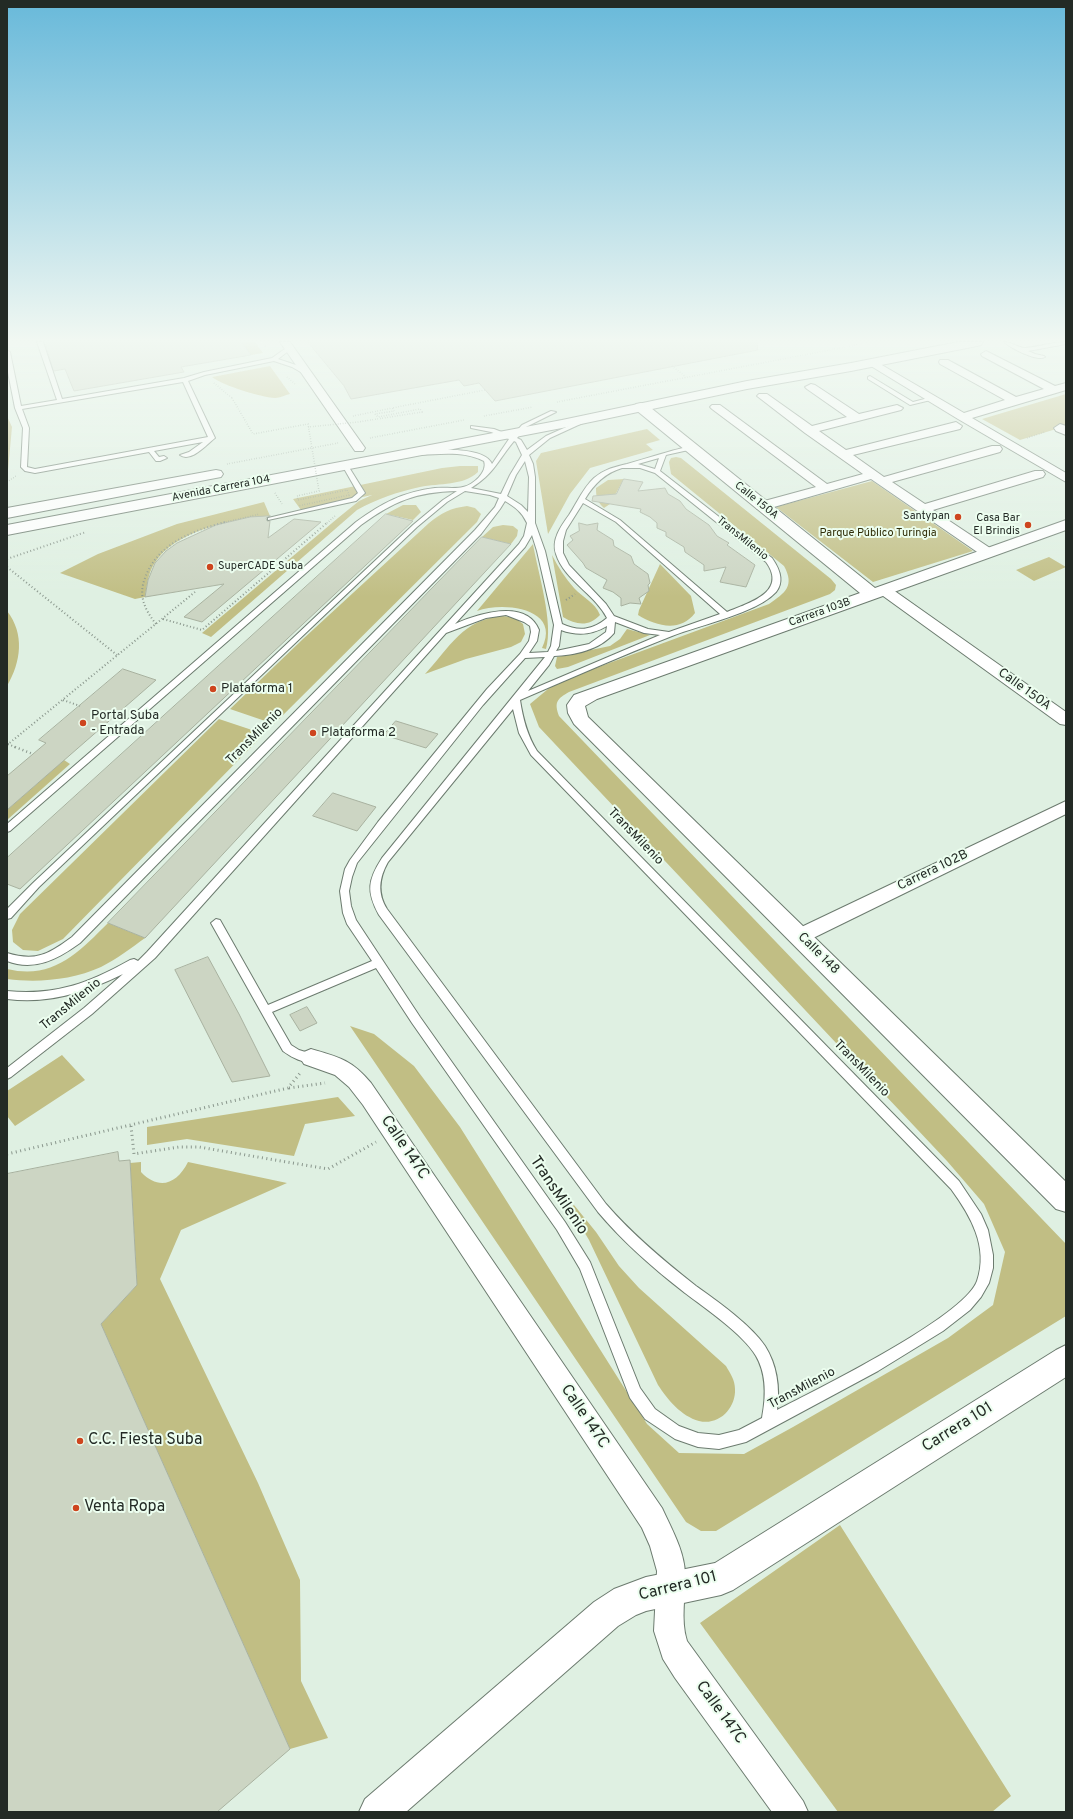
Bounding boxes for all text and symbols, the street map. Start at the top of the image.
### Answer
street label: Avenida Carrera 104 [171,473,271,505]
street label: Calle 150A [732,479,780,523]
place label: Santypan [903,510,950,524]
marker: Santypan [953,512,963,522]
place label: Casa Bar El Brindis [973,512,1020,538]
street label: TransMilenio [714,514,770,564]
marker: Casa Bar El Brindis [1023,520,1033,530]
park label: Parque Público Turingia [820,527,936,541]
place label: SuperCADE Suba [218,560,303,574]
marker: SuperCADE Suba [205,562,215,572]
street label: Carrera 103B [787,596,853,630]
street label: Calle 150A [994,666,1054,714]
place label: Plataforma 1 [221,681,293,697]
marker: Plataforma 1 [208,684,218,694]
street label: TransMilenio [223,705,287,769]
place label: Portal Suba - Entrada [91,708,159,739]
marker: Portal Suba - Entrada [78,718,88,728]
place label: Plataforma 2 [321,725,396,741]
marker: Plataforma 2 [308,728,318,738]
street label: TransMilenio [604,805,666,869]
street label: Carrera 102B [895,847,971,895]
street label: Calle 148 [794,930,842,978]
street label: TransMilenio [37,976,105,1034]
street label: TransMilenio [830,1037,892,1101]
street label: Calle 147C [376,1112,432,1184]
street label: TransMilenio [525,1153,591,1239]
street label: TransMilenio [766,1365,838,1413]
street label: Calle 147C [556,1381,612,1453]
street label: Carrera 101 [919,1399,997,1457]
place label: C.C. Fiesta Suba [88,1431,202,1451]
marker: C.C. Fiesta Suba [75,1436,85,1446]
place label: Venta Ropa [84,1498,165,1518]
marker: Venta Ropa [71,1503,81,1513]
street label: Carrera 101 [637,1568,719,1606]
street label: Calle 147C [691,1678,749,1748]

